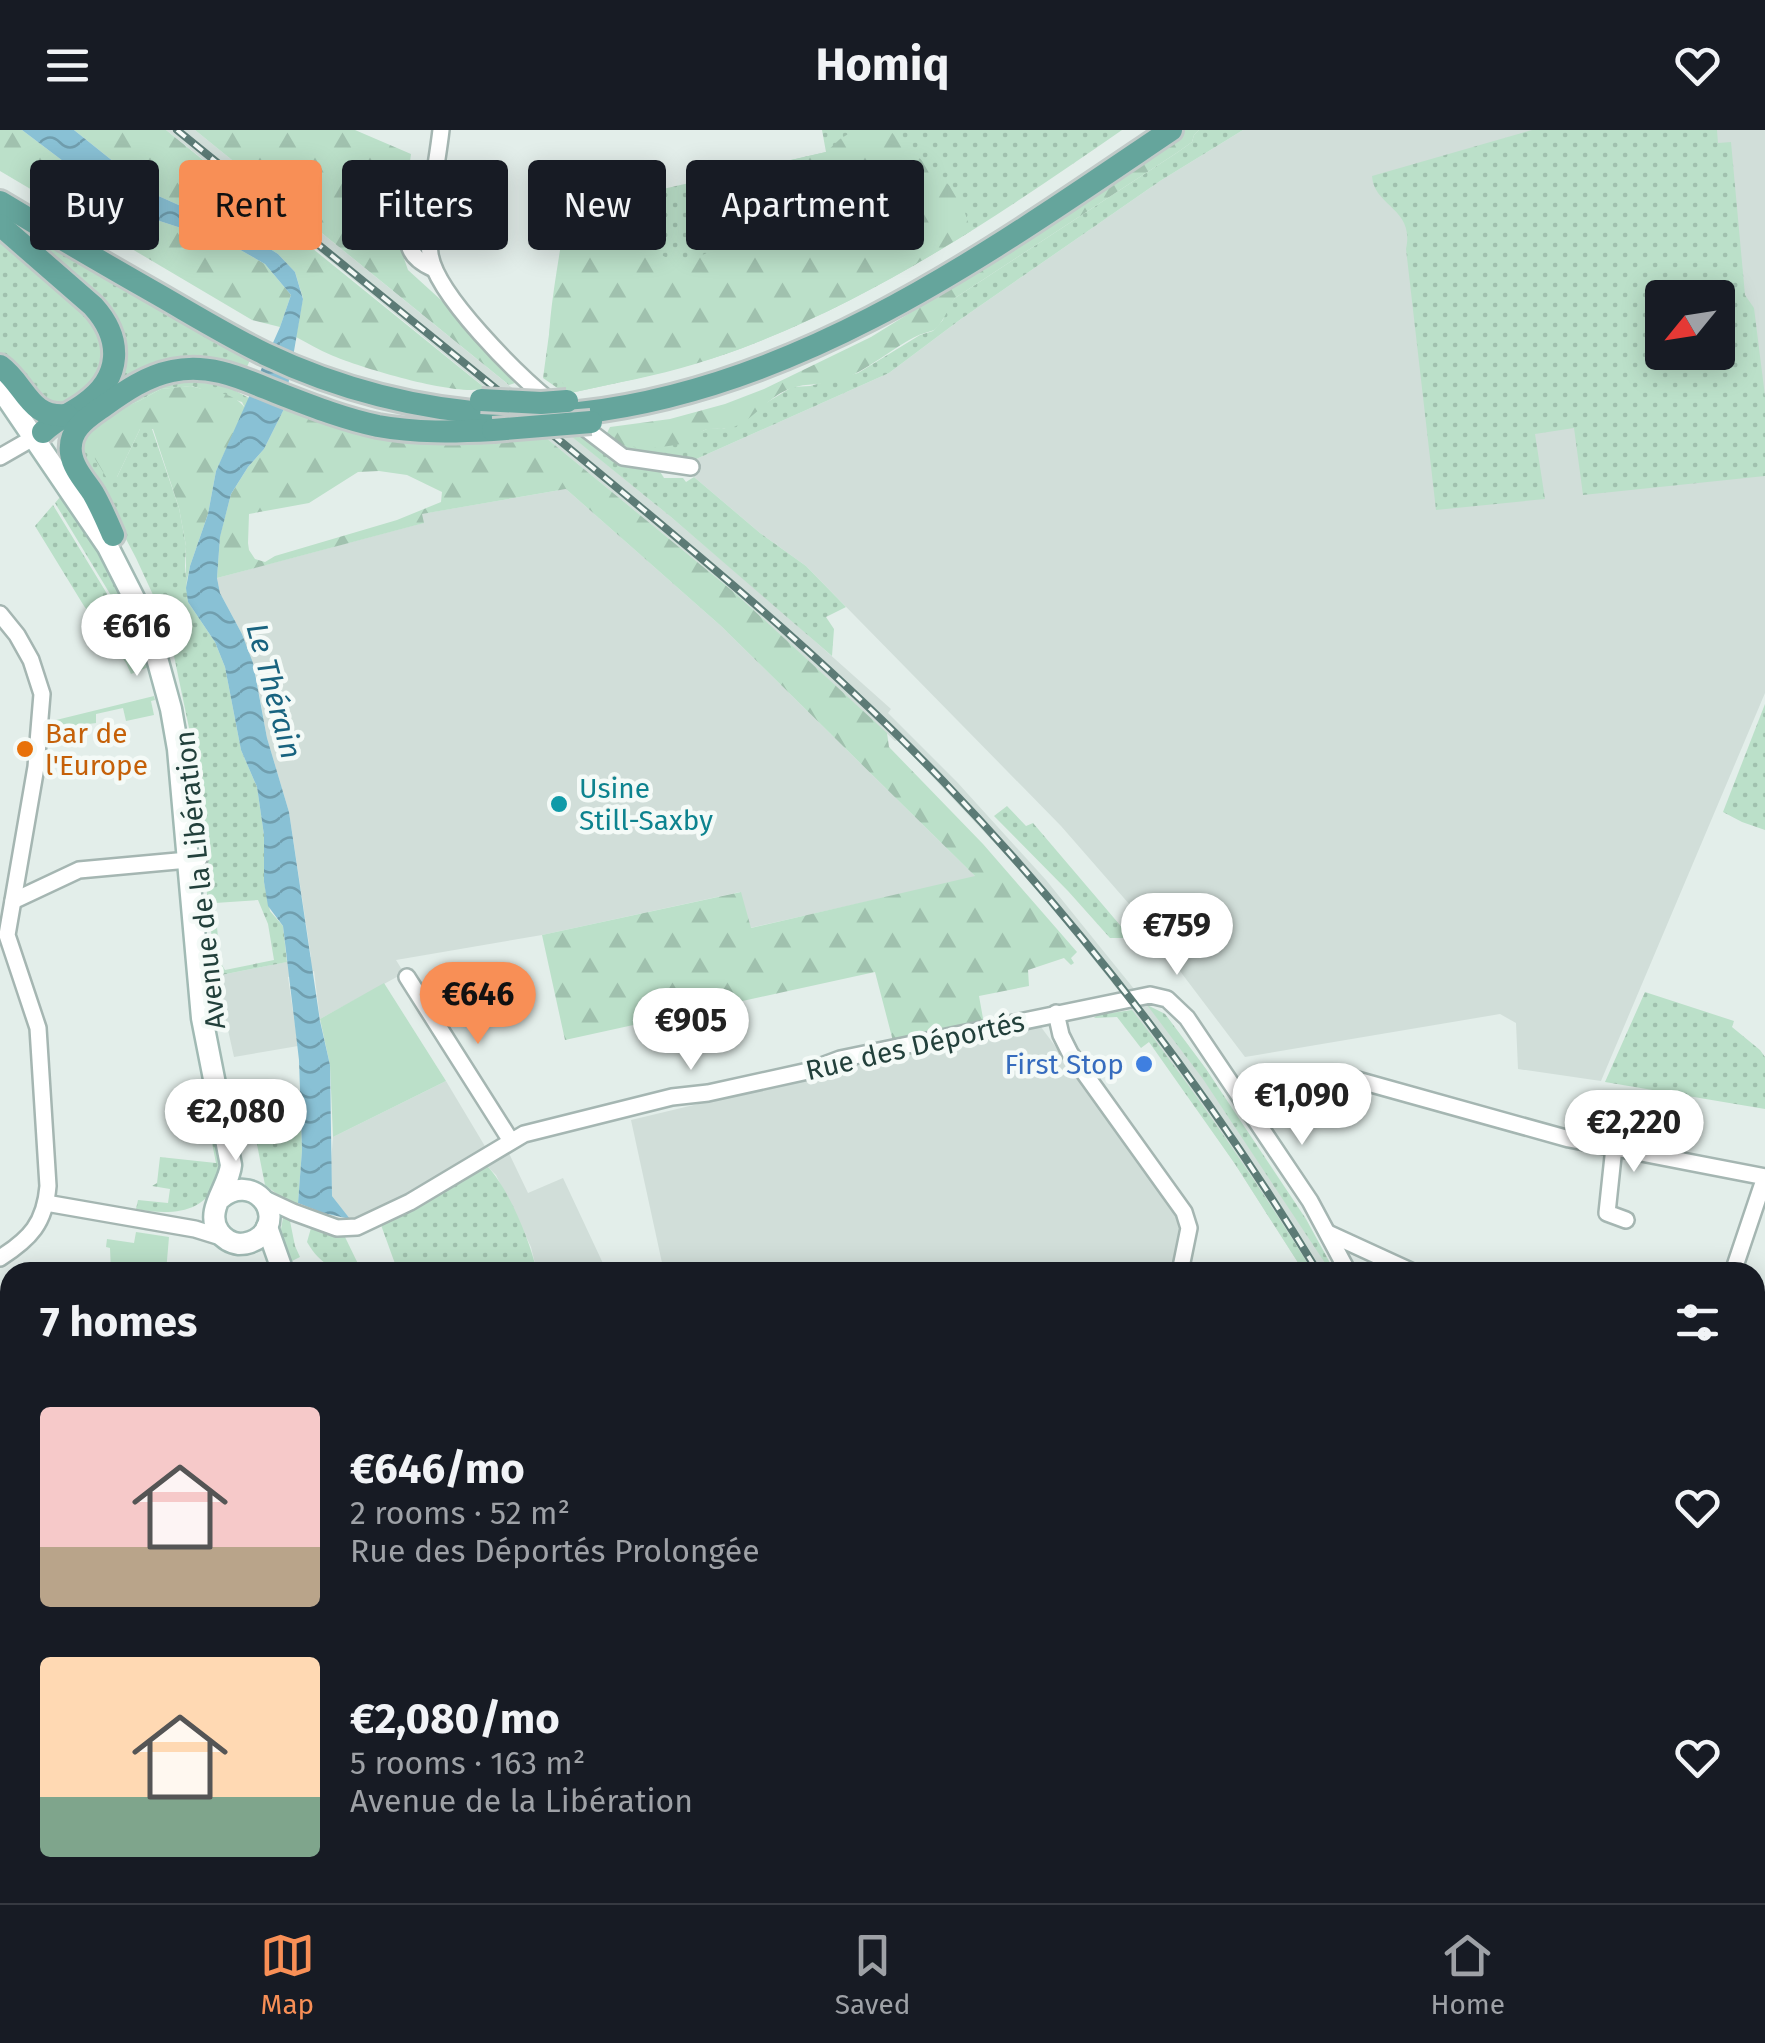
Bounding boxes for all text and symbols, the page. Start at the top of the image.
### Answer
icon: menu [40,38,95,93]
text: Homiq [816,38,949,92]
icon: heart [1670,38,1725,93]
chip: Buy [30,160,159,250]
chip: Rent [179,160,322,250]
chip: Filters [342,160,508,250]
chip: New [528,160,666,250]
chip: Apartment [686,160,924,250]
north arrow [1645,280,1735,370]
map controls [1645,280,1735,370]
pin: €616 [78,594,196,679]
text: €616 [103,607,171,645]
water label: Le Thérain [239,619,309,763]
place label: Bar de l'Europe [45,717,148,782]
street label: Avenue de la Libération [168,729,232,1031]
marker: Bar de l'Europe [14,738,36,760]
place label: Usine Still-Saxby [579,772,713,837]
marker: Usine Still-Saxby [548,793,570,815]
pin: €759 [1118,893,1236,978]
text: €759 [1143,906,1211,944]
pin: €646 [419,962,537,1047]
text: €646 [442,975,514,1013]
pin: €905 [632,988,750,1073]
text: €905 [655,1001,727,1039]
street label: Rue des Déportés [802,1005,1028,1087]
place label: First Stop [1004,1048,1124,1081]
marker: First Stop [1133,1053,1155,1075]
pin: €1,090 [1221,1063,1383,1148]
text: €1,090 [1254,1076,1350,1114]
pin: €2,080 [155,1079,317,1164]
pin: €2,220 [1553,1090,1715,1175]
text: €2,080 [187,1092,285,1130]
text: €2,220 [1587,1103,1681,1141]
icon: filters [1670,1295,1725,1350]
text: 7 homes [40,1297,197,1347]
text: €646/mo [350,1444,525,1494]
icon: home [120,1447,240,1567]
icon: heart [1670,1480,1725,1535]
text: 2 rooms · 52 m² [350,1494,570,1532]
text: Rue des Déportés Prolongée [350,1532,760,1570]
text: €2,080/mo [350,1694,560,1744]
icon: home [120,1697,240,1817]
icon: heart [1670,1730,1725,1785]
text: 5 rooms · 163 m² [350,1744,585,1782]
text: Avenue de la Libération [350,1782,693,1820]
tab: Map [260,1928,315,2021]
tab: Saved [835,1928,911,2021]
tab: Home [1430,1928,1505,2021]

